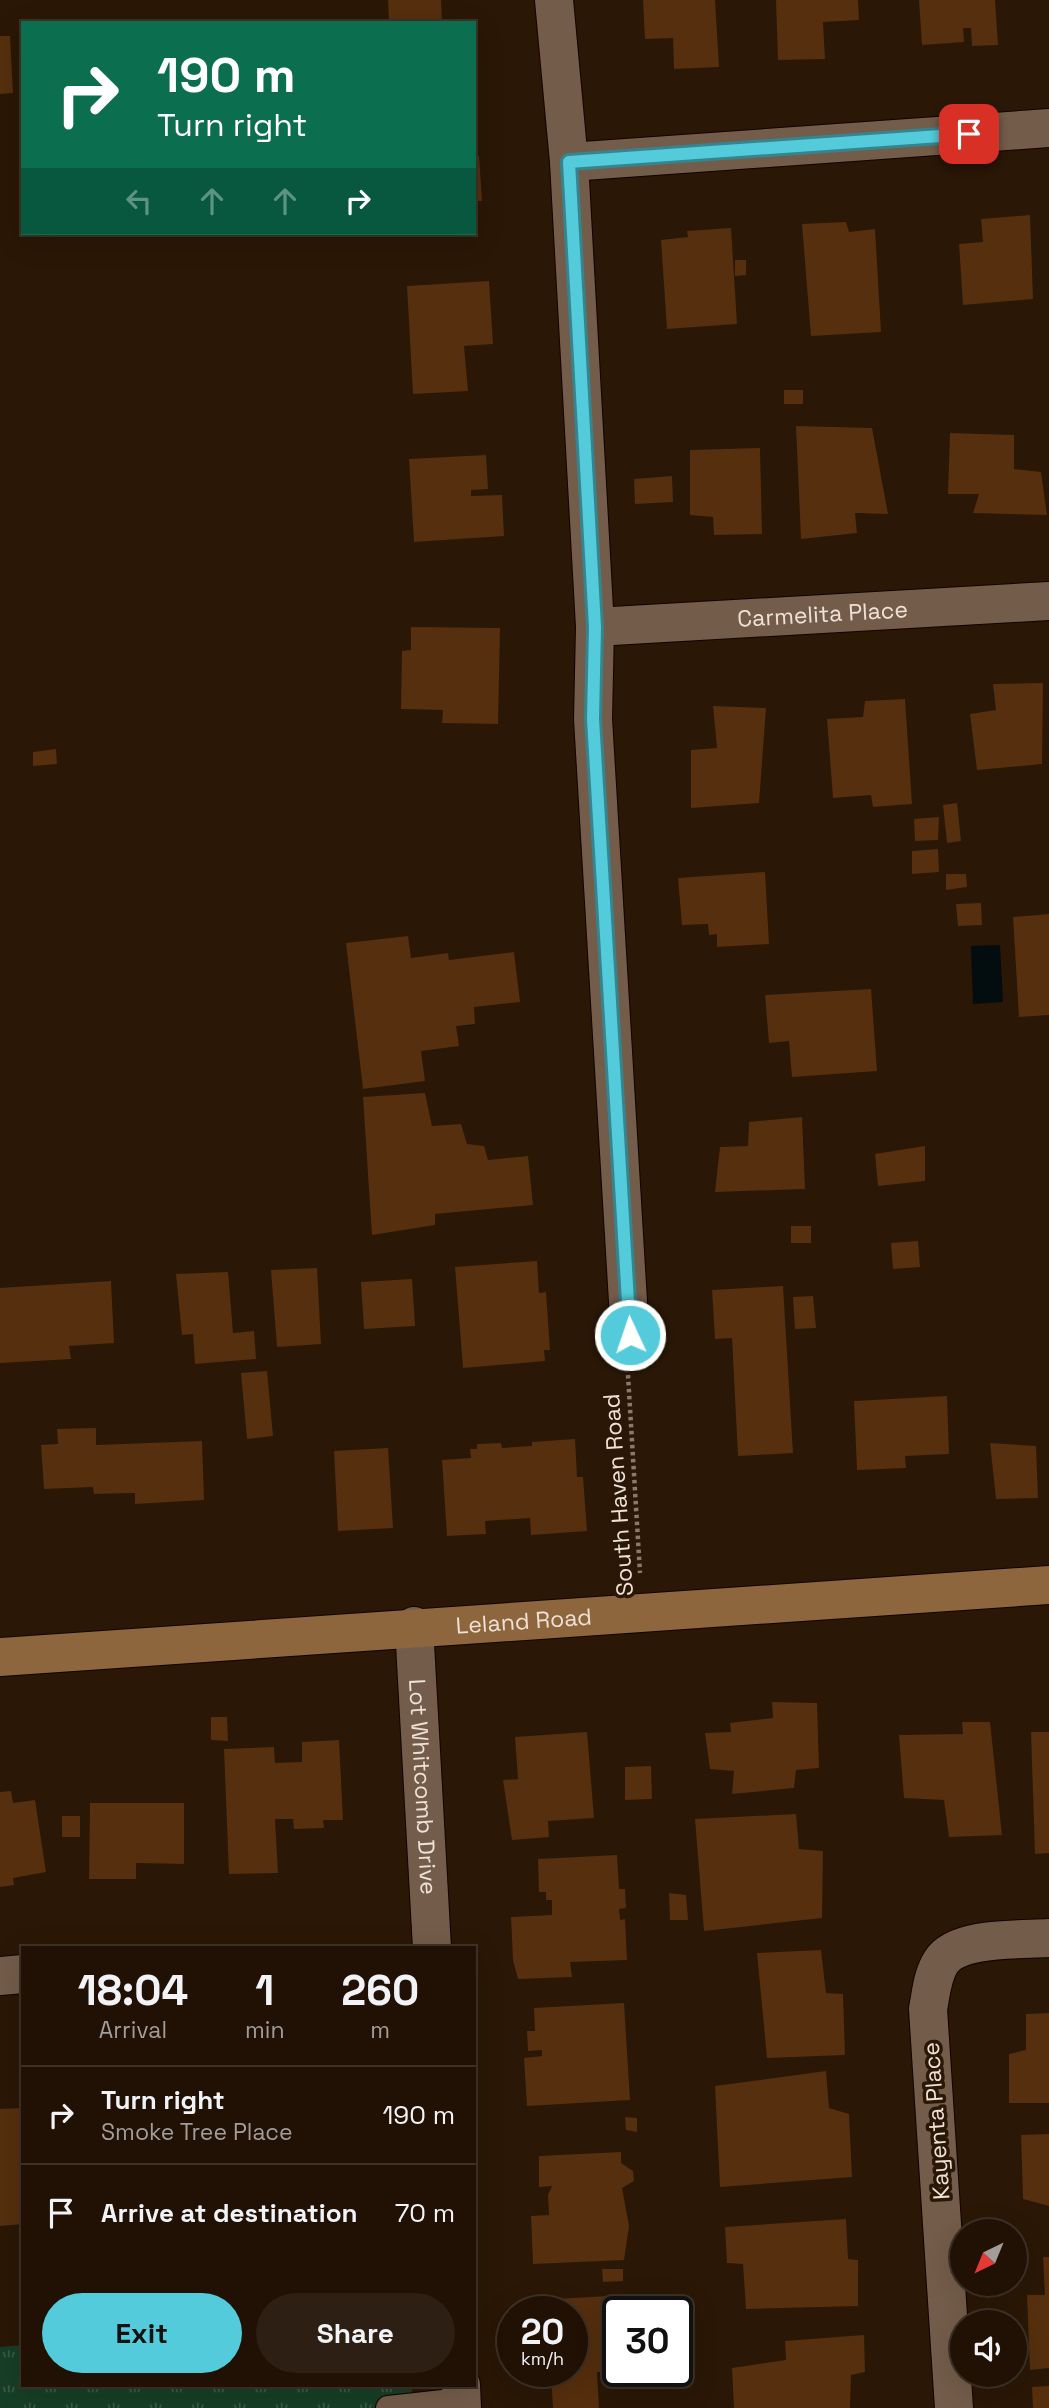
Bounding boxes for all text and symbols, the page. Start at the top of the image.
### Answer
text: 190 m [157,44,295,106]
icon: right [42,49,133,140]
pin [939,104,999,164]
text: Turn right [157,105,307,145]
icon: arrive [950,115,988,153]
icon: left [120,182,158,220]
icon: ahead [193,182,231,220]
icon: ahead [266,182,304,220]
icon: right [339,182,377,220]
street label: Carmelita Place [736,594,909,634]
position arrow [593,1298,667,1372]
street label: South Haven Road [596,1393,640,1597]
street label: Leland Road [455,1601,593,1641]
street label: Lot Whitcomb Drive [402,1678,444,1896]
text: 18:04 [78,1964,188,2017]
text: 1 [255,1964,274,2017]
text: 260 [341,1964,419,2017]
text: Arrival [99,2015,167,2045]
text: min [245,2015,285,2045]
text: m [370,2015,390,2045]
street label: Kayenta Place [916,2041,956,2201]
text: Turn right [101,2083,225,2117]
icon: right [42,2096,80,2134]
text: 190 m [383,2098,455,2132]
text: Smoke Tree Place [101,2117,293,2147]
icon: arrive [42,2194,80,2232]
text: Arrive at destination [101,2196,358,2230]
text: 70 m [395,2196,455,2230]
north arrow [950,2219,1027,2296]
map controls [950,2219,1027,2387]
button: Exit [42,2293,242,2373]
button: Share [256,2293,455,2373]
speed limit sign: 30 [602,2296,693,2387]
text: 20 [521,2310,564,2354]
button: sound [950,2310,1027,2387]
text: km/h [521,2347,564,2370]

